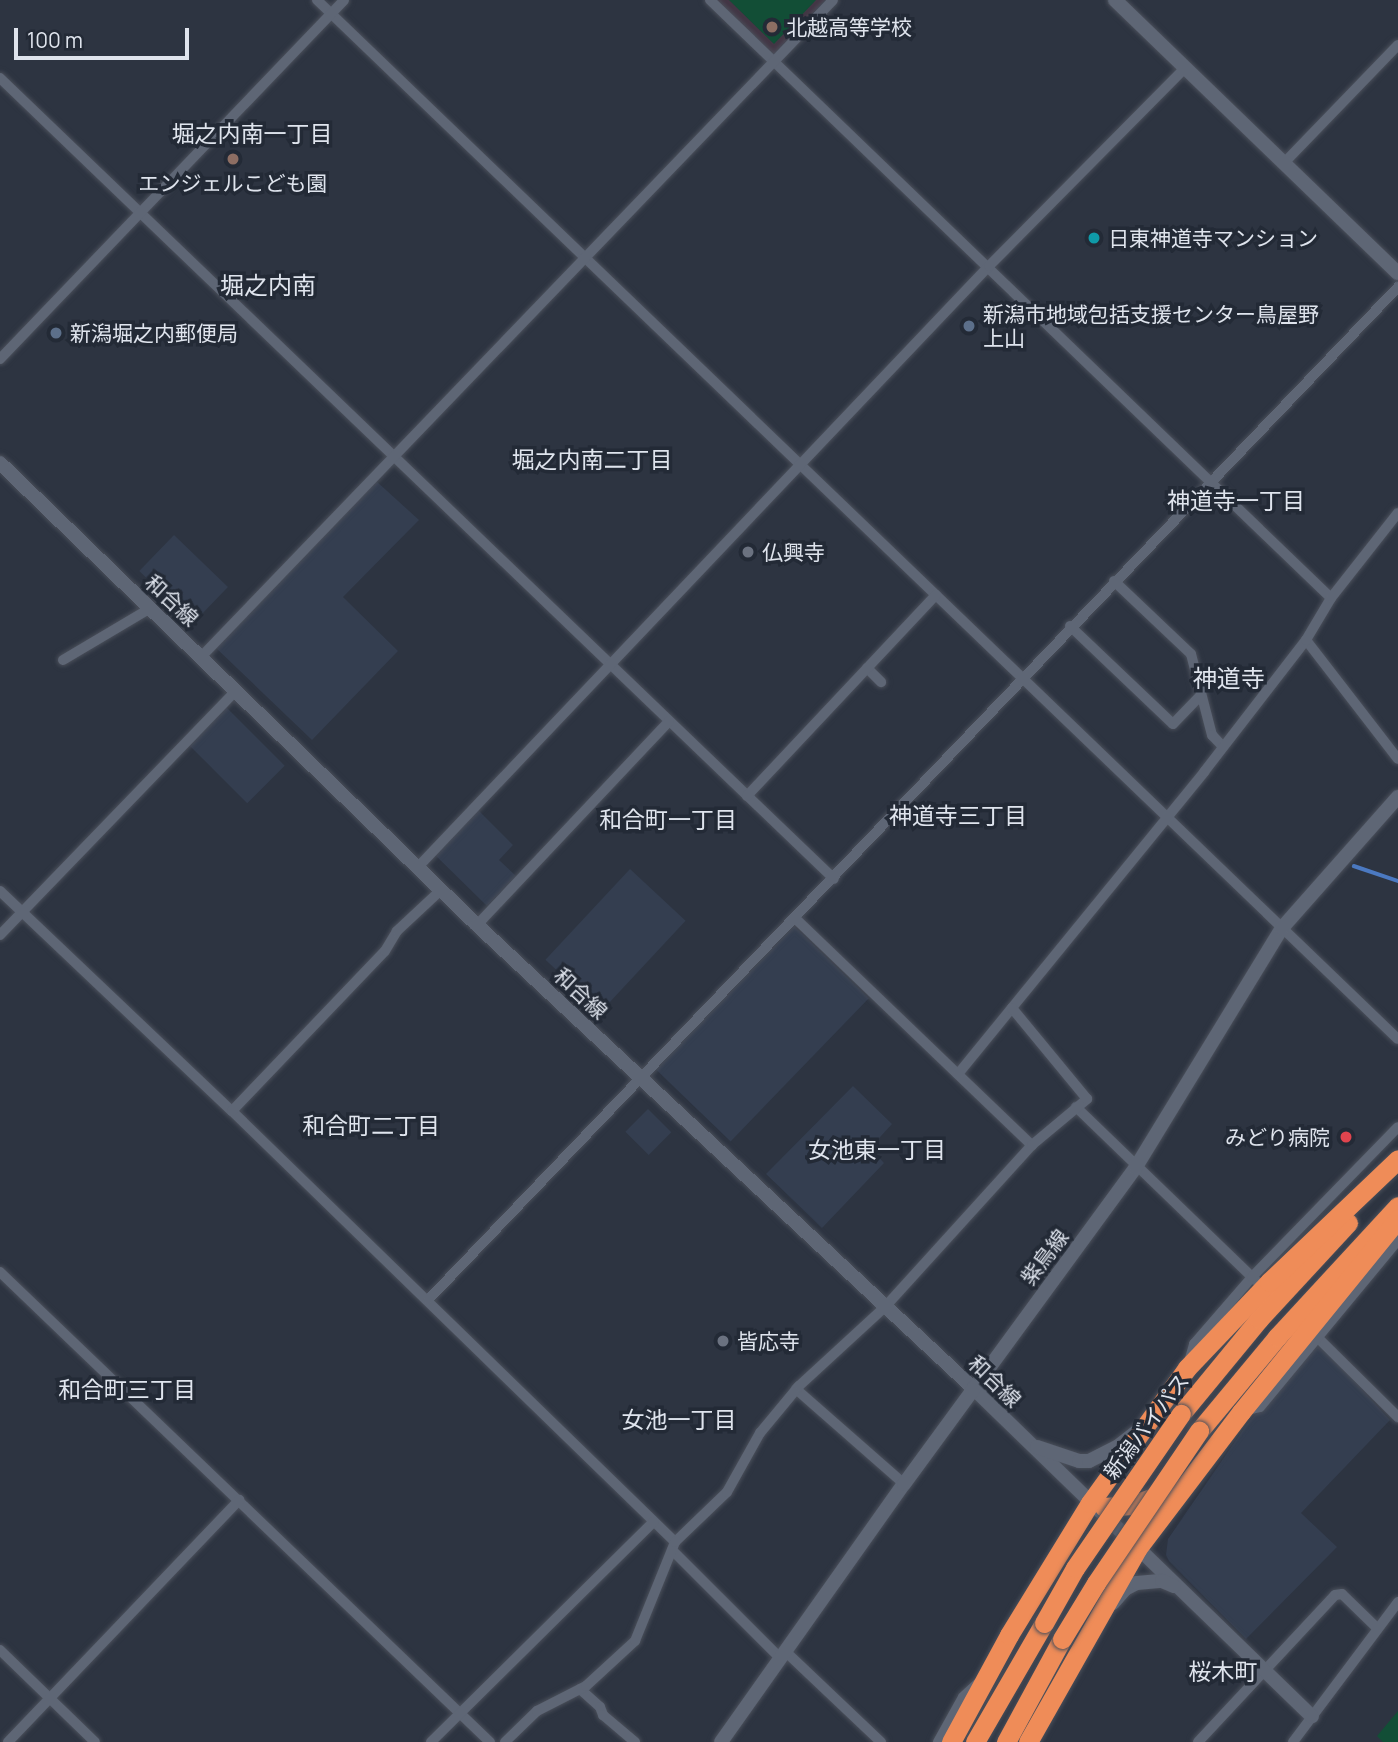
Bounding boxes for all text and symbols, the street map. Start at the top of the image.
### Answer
scale bar [18,14,192,58]
place label: 北越高等学校 [786,14,912,40]
marker: 北越高等学校 [764,19,780,35]
text: 100 m [27,26,83,54]
district label: 堀之内南一丁目 [172,119,332,147]
marker: エンジェルこども園 [225,151,241,167]
place label: エンジェルこども園 [139,170,327,196]
place label: 日東神道寺マンション [1108,225,1318,251]
marker: 日東神道寺マンション [1086,230,1102,246]
district label: 堀之内南 [220,271,316,299]
place label: 新潟市地域包括支援センター鳥屋野 上山 [983,301,1319,351]
marker: 新潟市地域包括支援センター鳥屋野 上山 [961,318,977,334]
place label: 新潟堀之内郵便局 [70,320,238,346]
marker: 新潟堀之内郵便局 [48,325,64,341]
district label: 堀之内南二丁目 [512,445,672,473]
district label: 神道寺一丁目 [1167,486,1305,514]
place label: 仏興寺 [762,539,825,565]
marker: 仏興寺 [740,544,756,560]
street label: 和合線 [140,569,204,631]
district label: 神道寺 [1193,664,1265,692]
district label: 神道寺三丁目 [889,801,1027,829]
district label: 和合町一丁目 [599,805,737,833]
street label: 和合線 [549,962,613,1024]
district label: 和合町二丁目 [302,1111,440,1139]
place label: みどり病院 [1225,1124,1330,1150]
marker: みどり病院 [1336,1127,1356,1147]
district label: 女池東一丁目 [808,1135,946,1163]
street label: 紫鳥線 [1015,1224,1073,1290]
place label: 皆応寺 [737,1328,800,1354]
marker: 皆応寺 [715,1333,731,1349]
street label: 和合線 [964,1350,1026,1412]
street label: 新潟バイパス [1098,1368,1194,1484]
district label: 和合町三丁目 [58,1375,196,1403]
district label: 女池一丁目 [622,1405,736,1433]
district label: 桜木町 [1189,1657,1257,1685]

